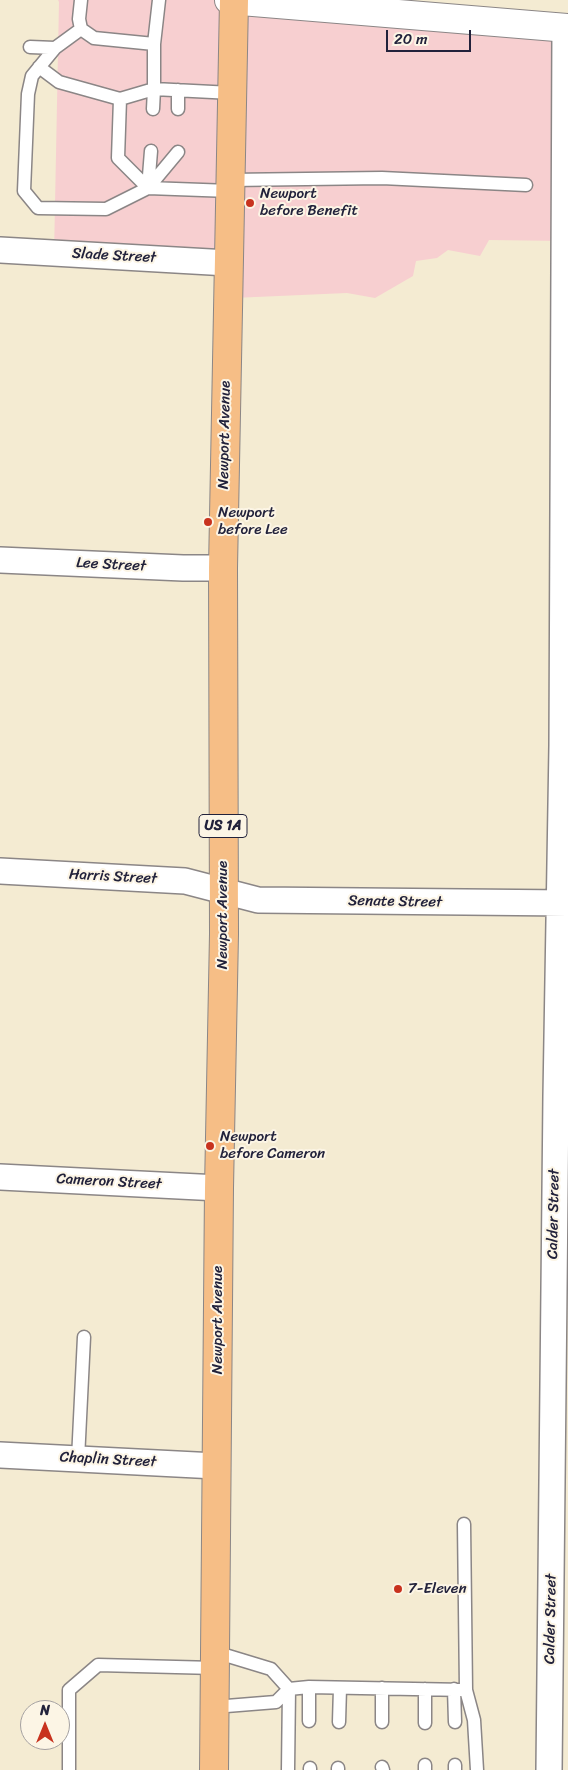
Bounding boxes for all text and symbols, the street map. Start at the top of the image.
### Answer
scale bar [388,20,473,52]
text: 20 m [394,26,428,52]
place label: Newport before Benefit [260,185,358,220]
marker: Newport before Benefit [244,197,256,209]
street label: Slade Street [71,245,157,267]
street label: Newport Avenue [215,381,235,489]
place label: Newport before Lee [218,504,288,539]
marker: Newport before Lee [202,516,214,528]
street label: Lee Street [76,554,146,576]
road number: US 1A [199,814,247,838]
street label: Newport Avenue [214,861,232,969]
street label: Harris Street [68,866,158,888]
street label: Senate Street [348,892,442,912]
place label: Newport before Cameron [220,1128,325,1163]
marker: Newport before Cameron [204,1140,216,1152]
street label: Calder Street [544,1169,564,1259]
street label: Cameron Street [56,1170,162,1194]
street label: Newport Avenue [209,1266,227,1374]
street label: Chaplin Street [59,1448,157,1472]
street label: Calder Street [541,1574,561,1664]
place label: 7-Eleven [408,1580,467,1598]
marker: 7-Eleven [392,1583,404,1595]
text: N [40,1698,50,1723]
north arrow [20,1700,70,1750]

